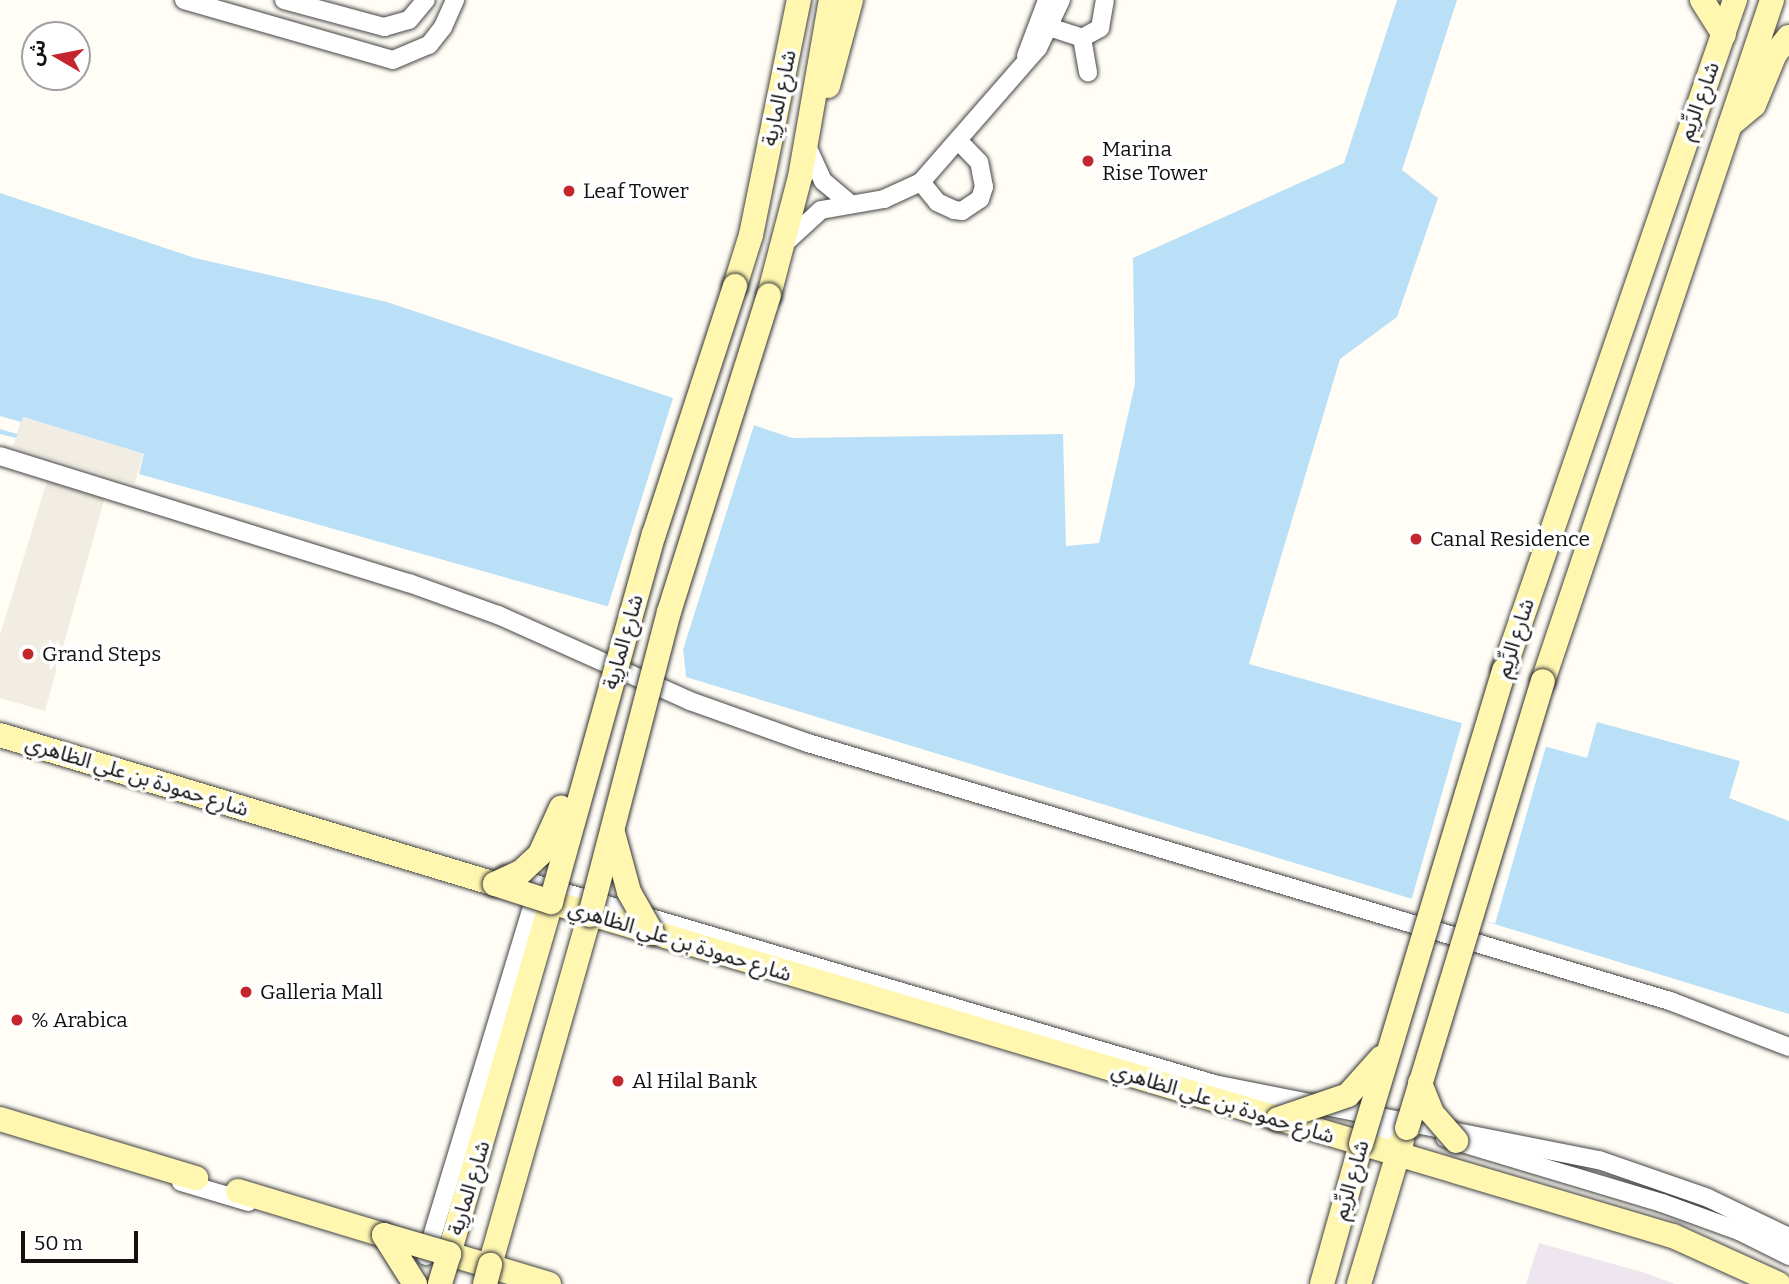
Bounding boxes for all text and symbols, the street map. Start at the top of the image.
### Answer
north arrow [21,21,91,91]
text: ش [23,38,50,67]
street label: شارع المارِية [757,48,801,148]
street label: شارع الرِّيم [1673,58,1725,144]
place label: Marina Rise Tower [1102,136,1208,186]
marker: Marina Rise Tower [1080,153,1096,169]
place label: Leaf Tower [583,178,689,204]
marker: Leaf Tower [561,183,577,199]
place label: Canal Residence [1430,526,1590,552]
marker: Canal Residence [1408,531,1424,547]
street label: شارع المارِية [597,592,649,692]
street label: شارع الرِّيم [1490,595,1540,681]
place label: Grand Steps [42,641,161,667]
marker: Grand Steps [20,646,36,662]
street label: شارع حمودة بن علي الظاهري [22,730,252,822]
street label: شارع حمودة بن علي الظاهري [565,895,795,987]
place label: Galleria Mall [260,979,383,1005]
marker: Galleria Mall [238,984,254,1000]
place label: % Arabica [31,1007,128,1033]
marker: % Arabica [9,1012,25,1028]
street label: شارع حمودة بن علي الظاهري [1108,1057,1338,1149]
place label: Al Hilal Bank [632,1068,757,1094]
marker: Al Hilal Bank [610,1073,626,1089]
street label: شارع الرِّيم [1328,1137,1374,1223]
street label: شارع المارِية [443,1138,495,1238]
scale bar [24,1218,142,1262]
text: 50 m [34,1230,83,1256]

